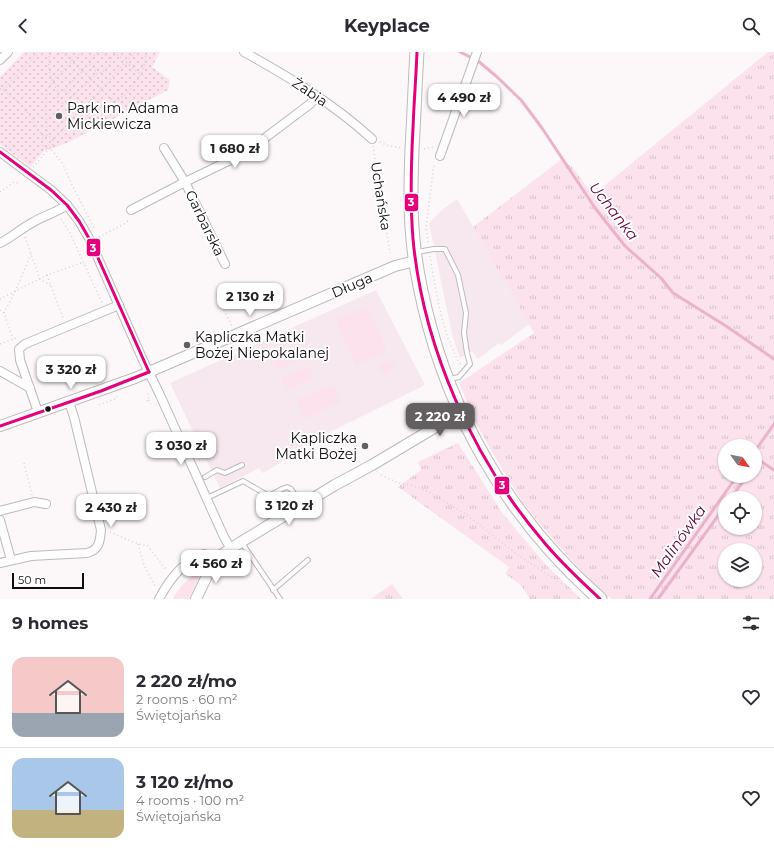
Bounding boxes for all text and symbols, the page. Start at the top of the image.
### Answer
icon: back [12,15,34,37]
text: Keyplace [344,15,430,37]
icon: search [740,15,762,37]
street label: Żabia [289,74,331,110]
pin: 4 490 zł [423,84,505,118]
text: 4 490 zł [437,89,491,105]
place label: Park im. Adama Mickiewicza [67,99,179,133]
marker: Park im. Adama Mickiewicza [54,111,64,121]
pin: 1 680 zł [194,135,276,169]
text: 1 680 zł [210,140,260,156]
street label: Uchańska [367,160,395,232]
water label: Uchanka [585,178,643,244]
street label: Garbarska [181,187,229,259]
line badge: 3 [404,193,419,212]
text: 3 [407,195,415,209]
line badge: 3 [86,238,101,257]
text: 3 [89,241,97,255]
street label: Długa [329,268,375,302]
pin: 2 130 zł [209,283,291,317]
text: 2 130 zł [226,288,274,304]
place label: Kapliczka Matki Bożej Niepokalanej [195,328,329,362]
marker: Kapliczka Matki Bożej Niepokalanej [182,340,192,350]
pin: 3 320 zł [30,356,112,390]
text: 3 320 zł [46,361,96,377]
pin: 2 220 zł [399,403,481,437]
unlabelled marker [43,404,53,414]
text: 2 220 zł [415,408,465,424]
place label: Kapliczka Matki Bożej [275,429,357,463]
pin: 3 030 zł [140,432,222,466]
text: 3 030 zł [155,437,207,453]
north arrow [718,439,762,483]
map controls [718,439,762,587]
marker: Kapliczka Matki Bożej [360,441,370,451]
line badge: 3 [494,476,510,495]
text: 3 [498,478,506,492]
button: locate [718,491,762,535]
pin: 3 120 zł [248,492,330,526]
pin: 2 430 zł [70,494,152,528]
text: 3 120 zł [265,497,313,513]
text: 2 430 zł [85,499,137,515]
water label: Malinówka [646,501,710,581]
button: layers [718,543,762,587]
pin: 4 560 zł [175,550,257,584]
text: 4 560 zł [190,555,242,571]
scale bar [12,571,84,590]
text: 50 m [18,573,46,587]
icon: filters [740,612,762,634]
text: 9 homes [12,613,88,633]
text: 2 220 zł/mo [136,671,237,691]
icon: home [44,673,92,721]
icon: heart [740,686,762,708]
text: 2 rooms · 60 m² [136,691,238,707]
text: Świętojańska [136,707,221,723]
text: 3 120 zł/mo [136,772,233,792]
icon: home [44,774,92,822]
icon: heart [740,787,762,809]
text: 4 rooms · 100 m² [136,792,244,808]
text: Świętojańska [136,808,221,824]

